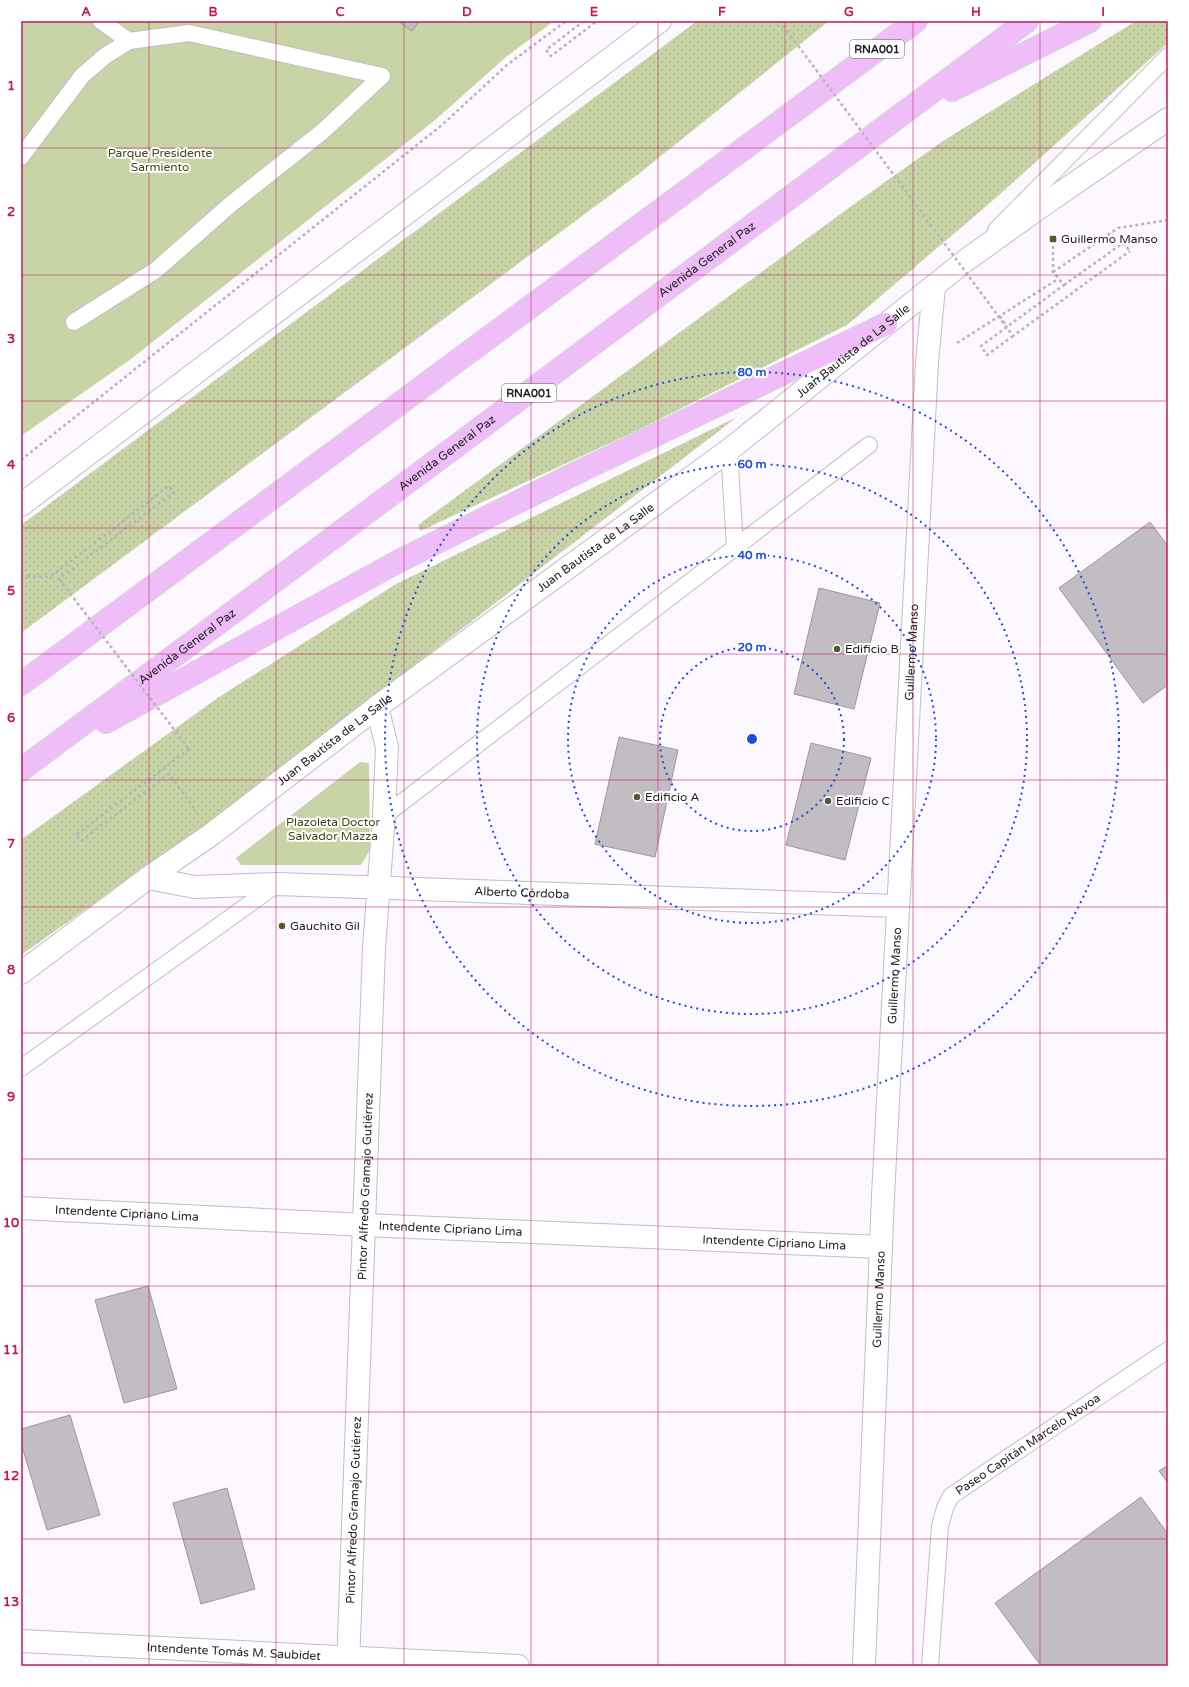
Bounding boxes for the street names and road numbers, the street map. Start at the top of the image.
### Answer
road number: RNA001 [850,40,904,58]
street label: Avenida General Paz [656,219,758,300]
street label: Juan Bautista de La Salle [793,301,913,400]
road number: RNA001 [502,384,556,402]
street label: Avenida General Paz [396,412,498,494]
street label: Juan Bautista de La Salle [534,500,657,595]
street label: Guillermo Manso [902,603,921,701]
street label: Avenida General Paz [136,606,238,687]
street label: Juan Bautista de La Salle [274,691,395,788]
street label: Alberto Córdoba [474,884,570,901]
street label: Guillermo Manso [885,927,904,1024]
street label: Pintor Alfredo Gramajo Gutiérrez [355,1092,376,1280]
street label: Intendente Cipriano Lima [55,1203,199,1224]
street label: Intendente Cipriano Lima [378,1219,523,1239]
street label: Intendente Cipriano Lima [702,1232,846,1253]
street label: Guillermo Manso [870,1251,888,1348]
street label: Paseo Capitán Marcelo Novoa [953,1391,1103,1498]
street label: Pintor Alfredo Gramajo Gutiérrez [343,1416,364,1604]
street label: Intendente Tomás M. Saubidet [146,1640,322,1663]

